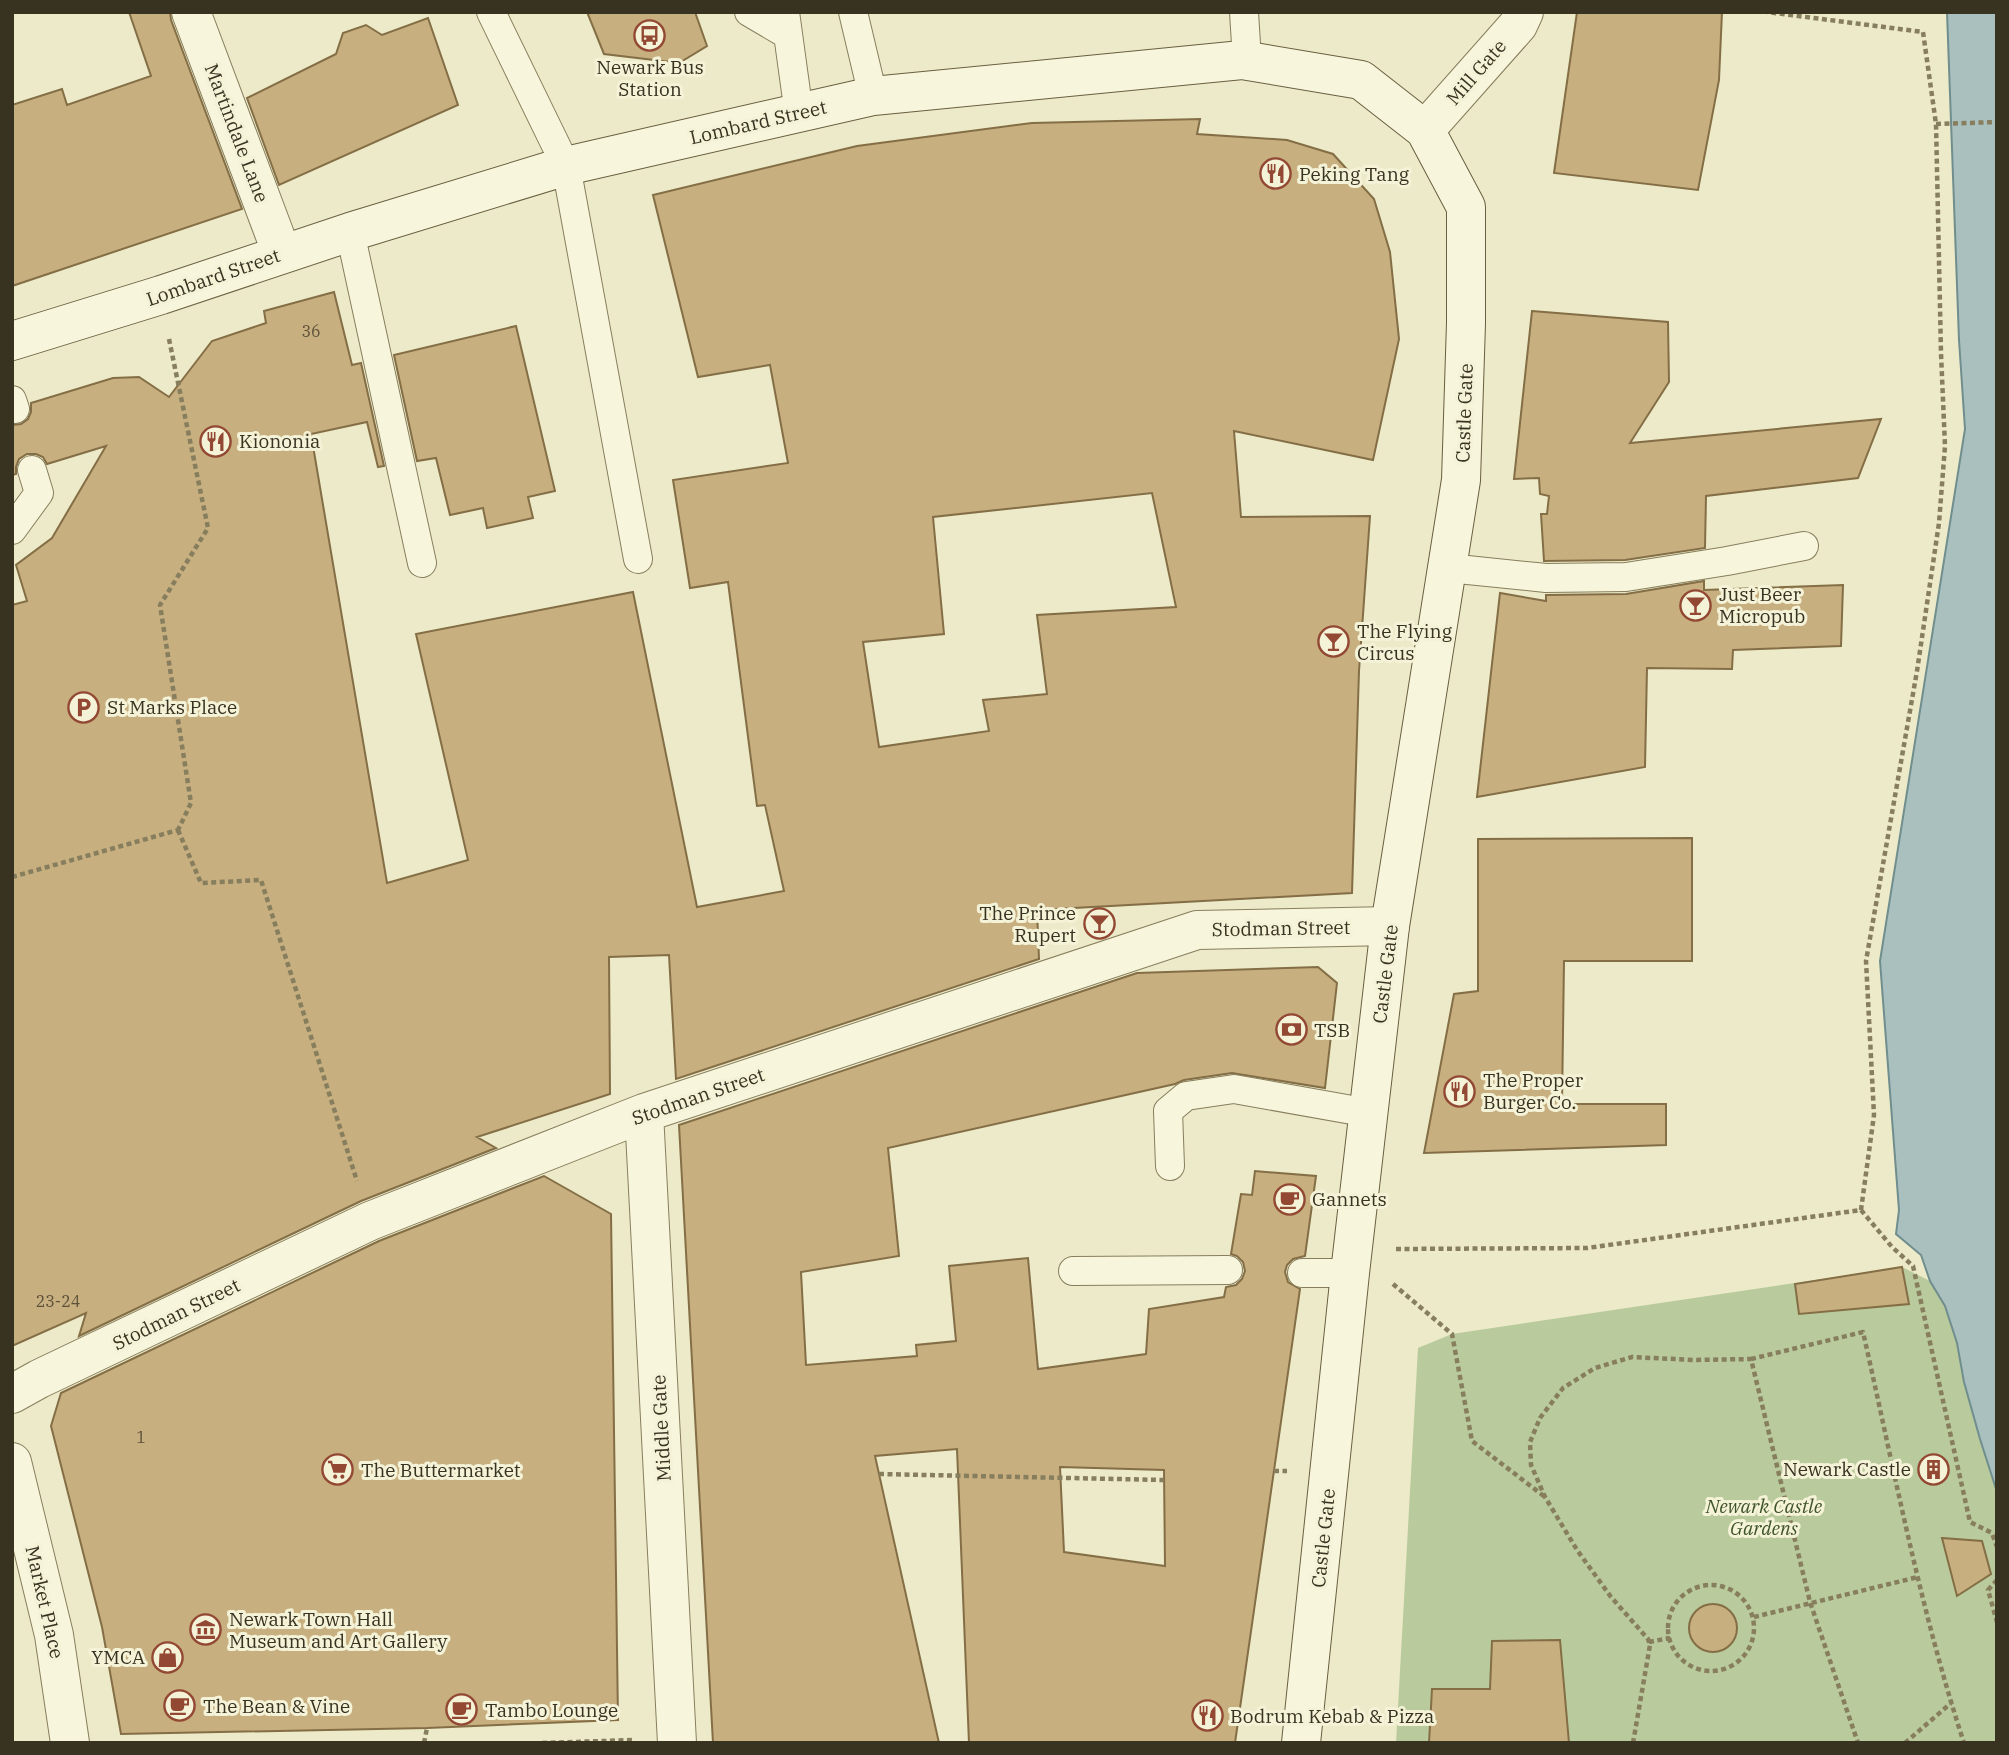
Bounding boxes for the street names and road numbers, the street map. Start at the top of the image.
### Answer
street label: Mill Gate [1441,34,1511,110]
street label: Martindale Lane [200,60,274,206]
street label: Lombard Street [687,95,829,149]
street label: Lombard Street [143,243,283,311]
street label: Castle Gate [1450,363,1478,463]
street label: Stodman Street [1211,915,1351,941]
street label: Castle Gate [1367,923,1403,1025]
street label: Stodman Street [628,1062,768,1130]
street label: Stodman Street [108,1273,244,1355]
street label: Middle Gate [646,1374,676,1482]
street label: Castle Gate [1306,1487,1340,1589]
street label: Market Place [20,1543,70,1661]

